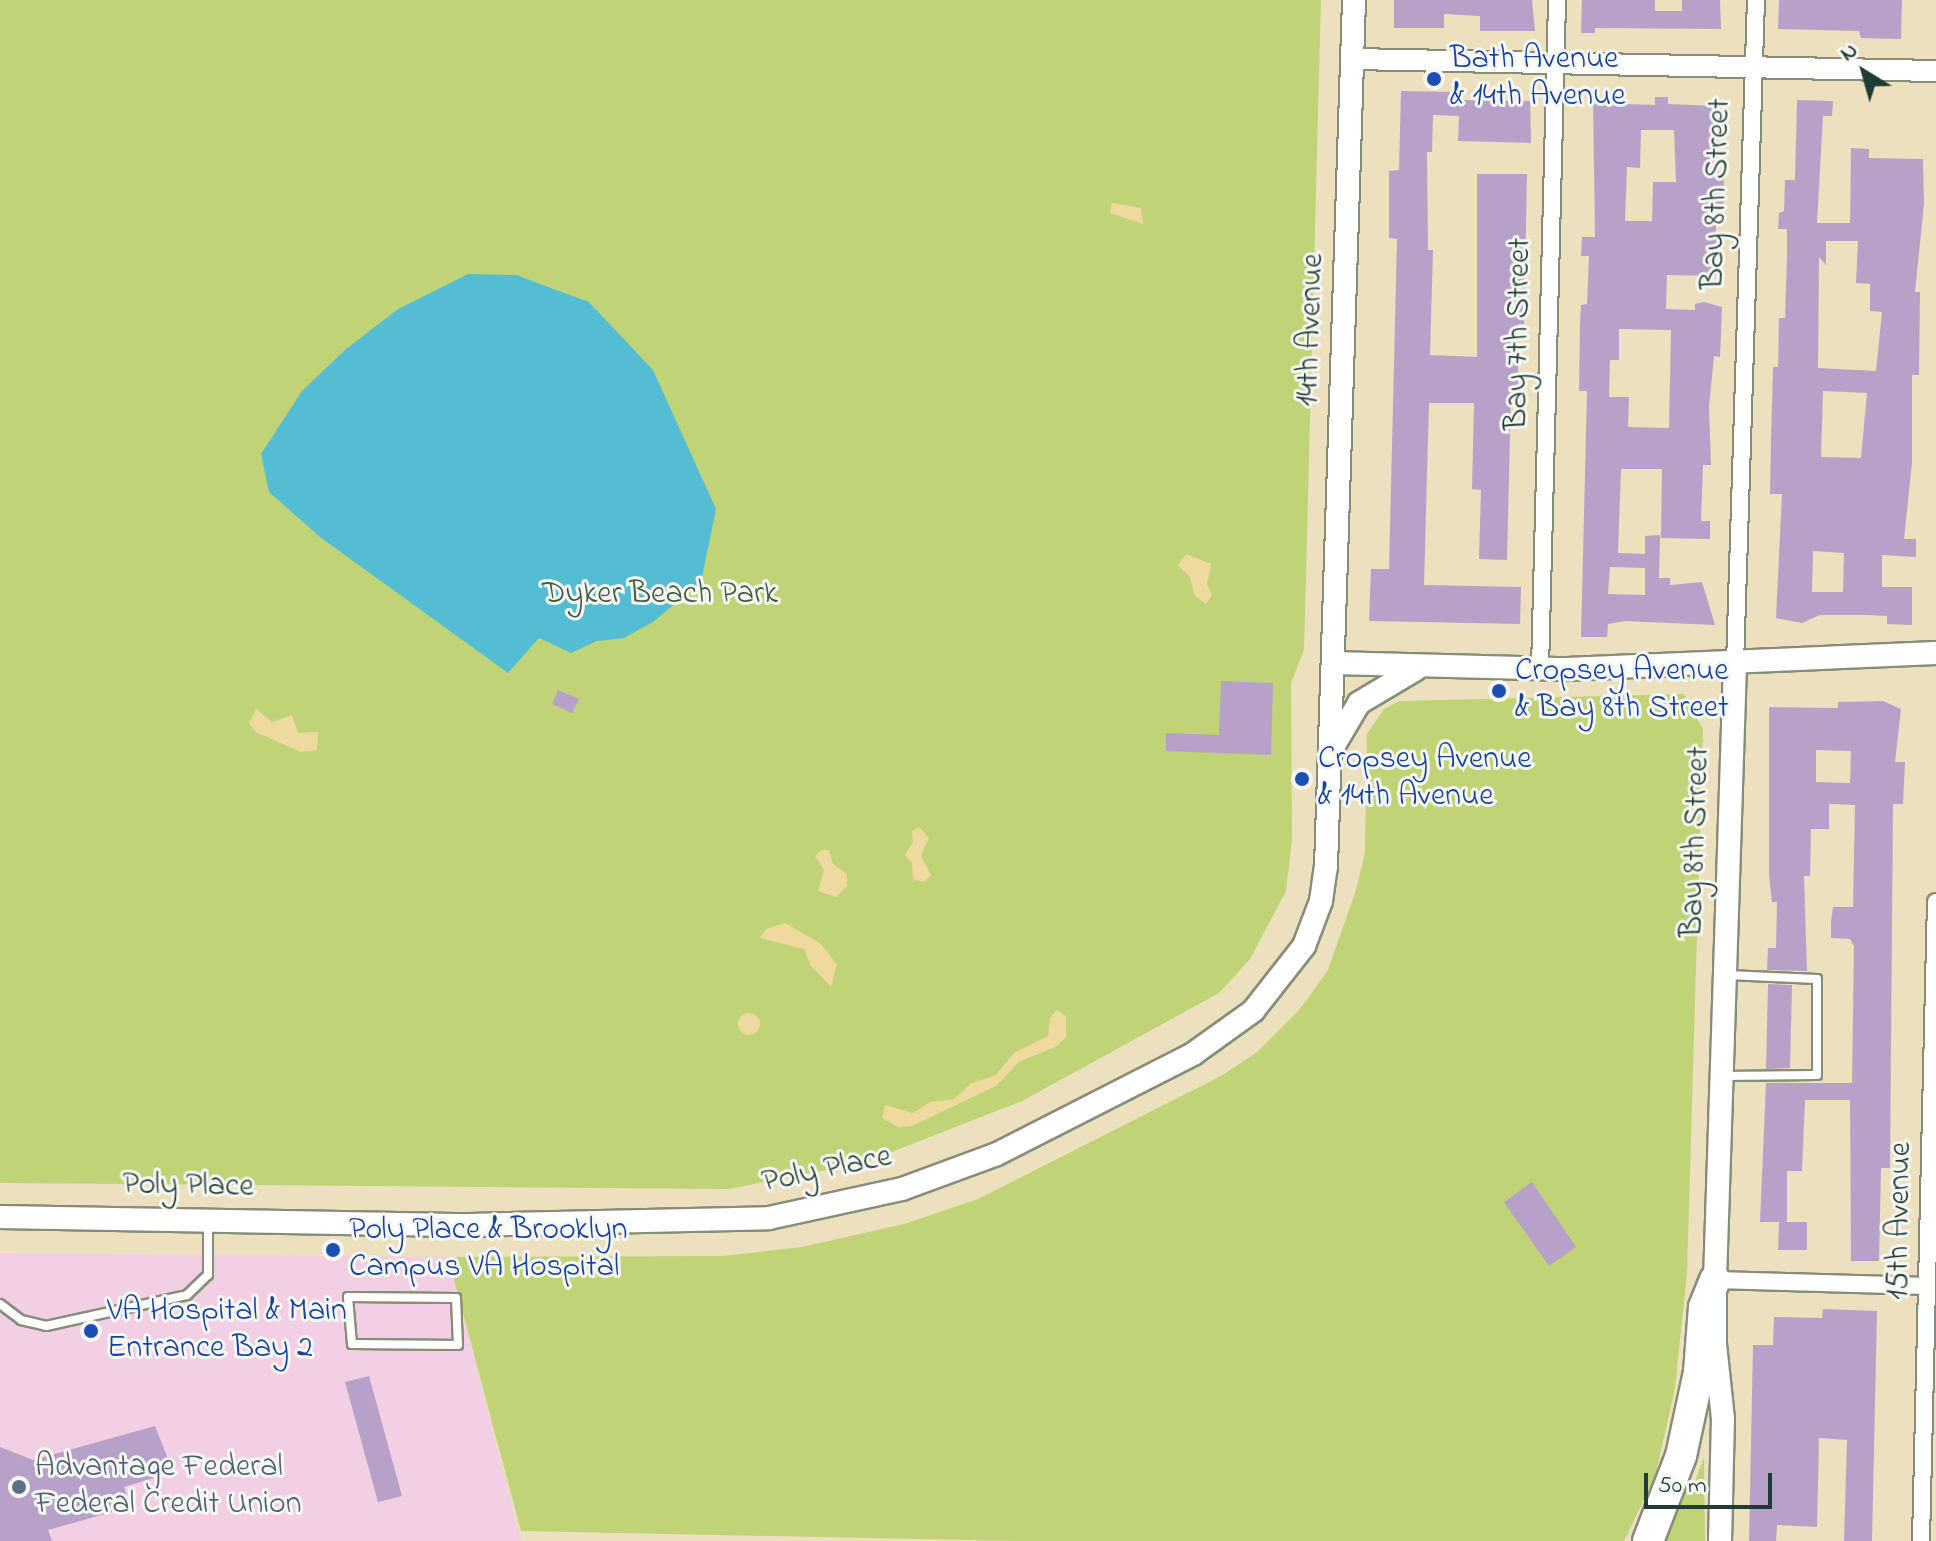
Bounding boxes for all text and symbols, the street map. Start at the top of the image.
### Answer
north arrow [1824,32,1904,112]
text: N [1834,36,1865,70]
place label: Bath Avenue & 14th Avenue [1450,42,1626,117]
marker: Bath Avenue & 14th Avenue [1425,70,1443,88]
street label: Bay 8th Street [1695,98,1741,290]
street label: Bay 7th Street [1499,237,1541,431]
street label: 14th Avenue [1290,253,1334,407]
park label: Dyker Beach Park [542,576,778,614]
place label: Cropsey Avenue & Bay 8th Street [1515,654,1729,729]
marker: Cropsey Avenue & Bay 8th Street [1490,682,1508,700]
place label: Cropsey Avenue & 14th Avenue [1318,742,1532,817]
street label: Bay 8th Street [1674,746,1720,938]
marker: Cropsey Avenue & 14th Avenue [1293,770,1311,788]
street label: Poly Place [759,1139,895,1203]
street label: 15th Avenue [1880,1142,1922,1300]
street label: Poly Place [122,1167,254,1207]
place label: Poly Place & Brooklyn Campus VA Hospital [349,1213,628,1288]
marker: Poly Place & Brooklyn Campus VA Hospital [324,1241,342,1259]
place label: VA Hospital & Main Entrance Bay 2 [107,1294,347,1369]
marker: VA Hospital & Main Entrance Bay 2 [82,1322,100,1340]
place label: Advantage Federal Federal Credit Union [35,1450,301,1525]
scale bar [1648,1457,1776,1507]
text: 50 m [1658,1469,1707,1504]
marker: Advantage Federal Federal Credit Union [10,1478,28,1496]

